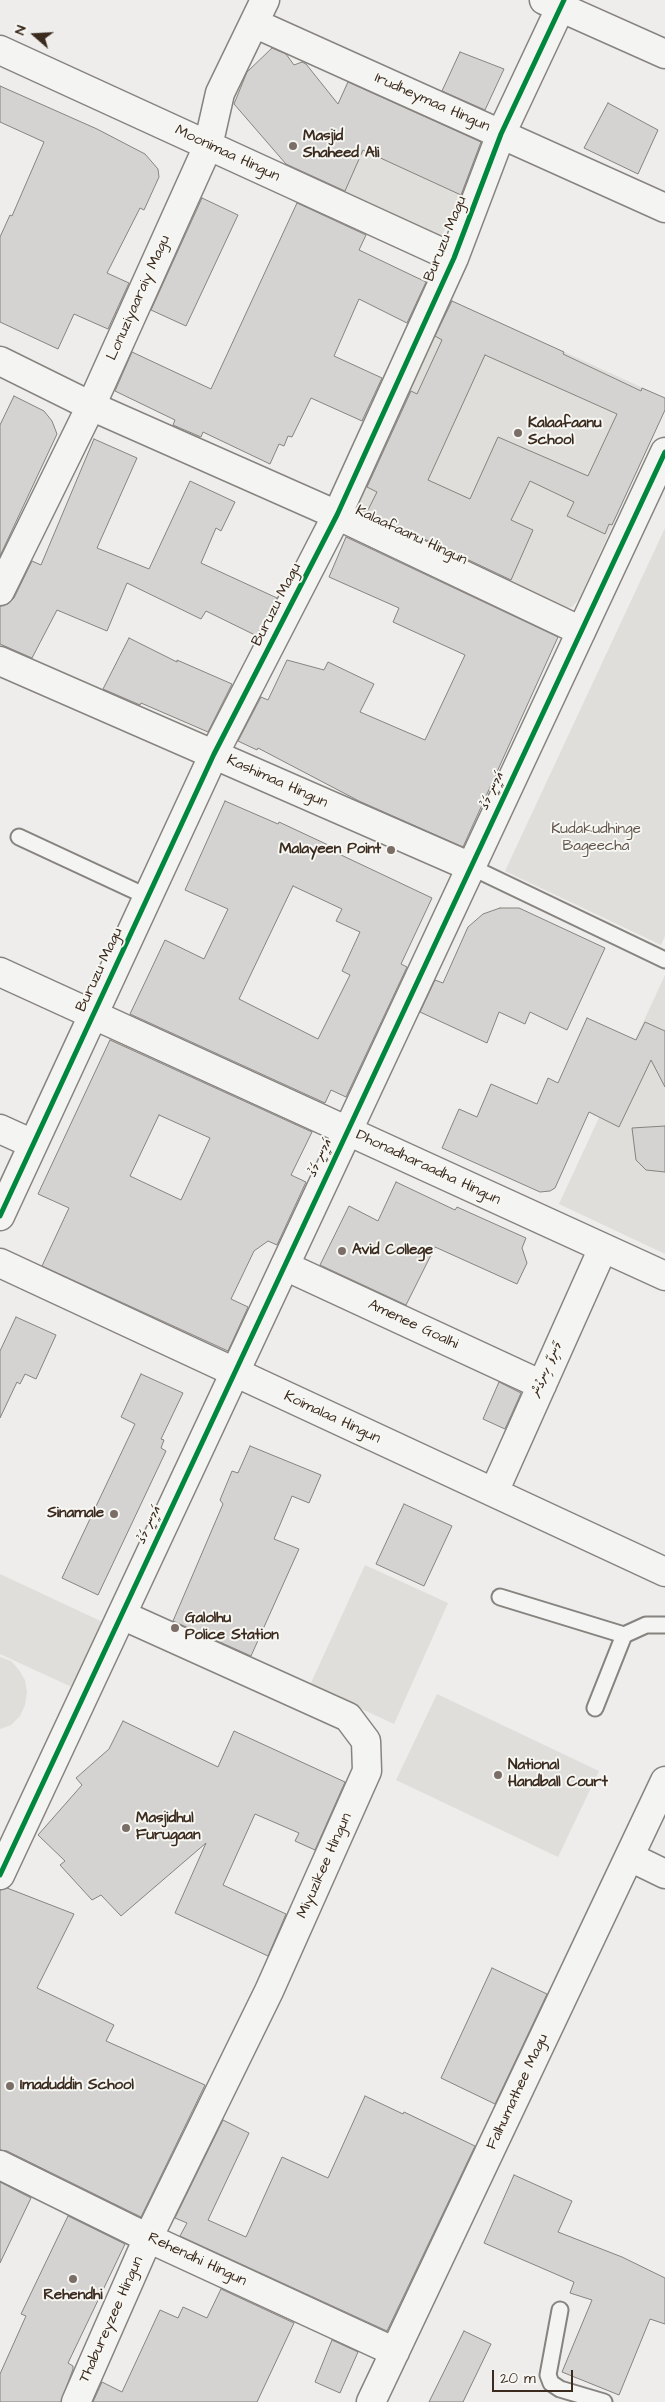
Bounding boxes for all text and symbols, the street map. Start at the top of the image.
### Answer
north arrow [10,10,60,60]
text: N [10,23,32,38]
street label: Irudheymaa Hingun [372,70,492,136]
street label: Moonimaa Hingun [172,122,282,186]
place label: Masjid Shaheed Ali [303,128,379,163]
marker: Masjid Shaheed Ali [287,140,299,152]
street label: Buruzu Magu [421,194,471,284]
street label: Lonuziyaaraiy Magu [103,233,175,363]
place label: Kalaafaanu School [528,415,602,450]
marker: Kalaafaanu School [512,427,524,439]
street label: Kalaafaanu Hingun [352,502,470,570]
street label: Buruzu Magu [248,561,306,649]
street label: Kashimaa Hingun [224,752,330,812]
street label: އަމީނީ މަގު [476,769,510,813]
park label: Kudakudhinge Bageecha [551,821,641,856]
place label: Malayeen Point [279,841,381,859]
marker: Malayeen Point [385,844,397,856]
street label: Buruzu Magu [73,925,127,1015]
street label: Dhonadharaadha Hingun [353,1127,503,1209]
street label: އަމީނީ މަގު [304,1136,338,1180]
place label: Avid College [352,1242,433,1260]
marker: Avid College [336,1245,348,1257]
street label: Amenee Goalhi [365,1296,461,1354]
street label: މާނިފާ ހިނގުން [528,1340,568,1400]
street label: Koimalaa Hingun [281,1388,383,1448]
street label: އަމީނީ މަގު [133,1503,167,1547]
place label: Sinamale [47,1505,104,1523]
marker: Sinamale [108,1508,120,1520]
place label: Galolhu Police Station [185,1610,279,1645]
marker: Galolhu Police Station [169,1622,181,1634]
place label: National Handball Court [508,1757,608,1792]
marker: National Handball Court [492,1769,504,1781]
place label: Masjidhul Furugaan [136,1810,200,1845]
street label: Miyuzikee Hingun [294,1811,356,1921]
marker: Masjidhul Furugaan [120,1822,132,1834]
street label: Falhumathee Magu [483,2031,553,2153]
place label: Imaduddin School [20,2077,134,2095]
marker: Imaduddin School [4,2080,16,2092]
street label: Rehendhi Hingun [145,2229,249,2291]
street label: Thabureyzee Hingun [76,2254,148,2386]
marker: Rehendhi [67,2273,79,2285]
place label: Rehendhi [43,2287,103,2305]
scale bar [495,2360,576,2392]
text: 20 m [500,2368,536,2389]

